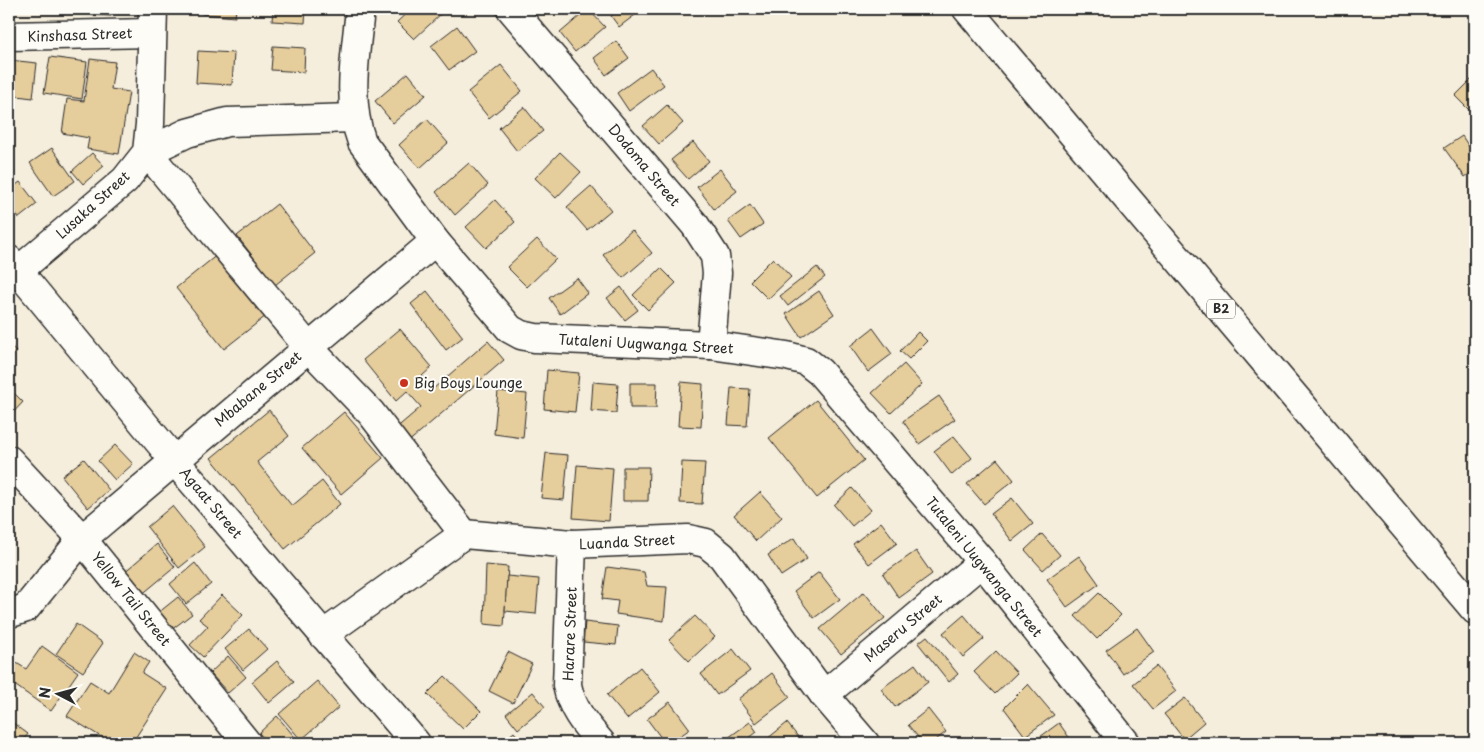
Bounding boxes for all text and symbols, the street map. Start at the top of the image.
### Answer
street label: Kinshasa Street [27,22,133,47]
street label: Dodoma Street [603,119,686,211]
street label: Lusaka Street [51,166,134,244]
road number: B2 [1207,300,1235,318]
street label: Tutaleni Uugwanga Street [558,328,734,359]
street label: Mbabane Street [210,346,306,431]
place label: Big Boys Lounge [414,372,523,393]
marker: Big Boys Lounge [398,377,410,389]
street label: Agaat Street [175,462,248,543]
street label: Tutaleni Uugwanga Street [921,492,1048,642]
street label: Luanda Street [578,528,676,555]
street label: Yellow Tail Street [87,547,176,650]
street label: Harare Street [557,586,582,682]
street label: Maseru Street [859,588,947,667]
north arrow [32,670,82,720]
text: N [34,686,56,699]

